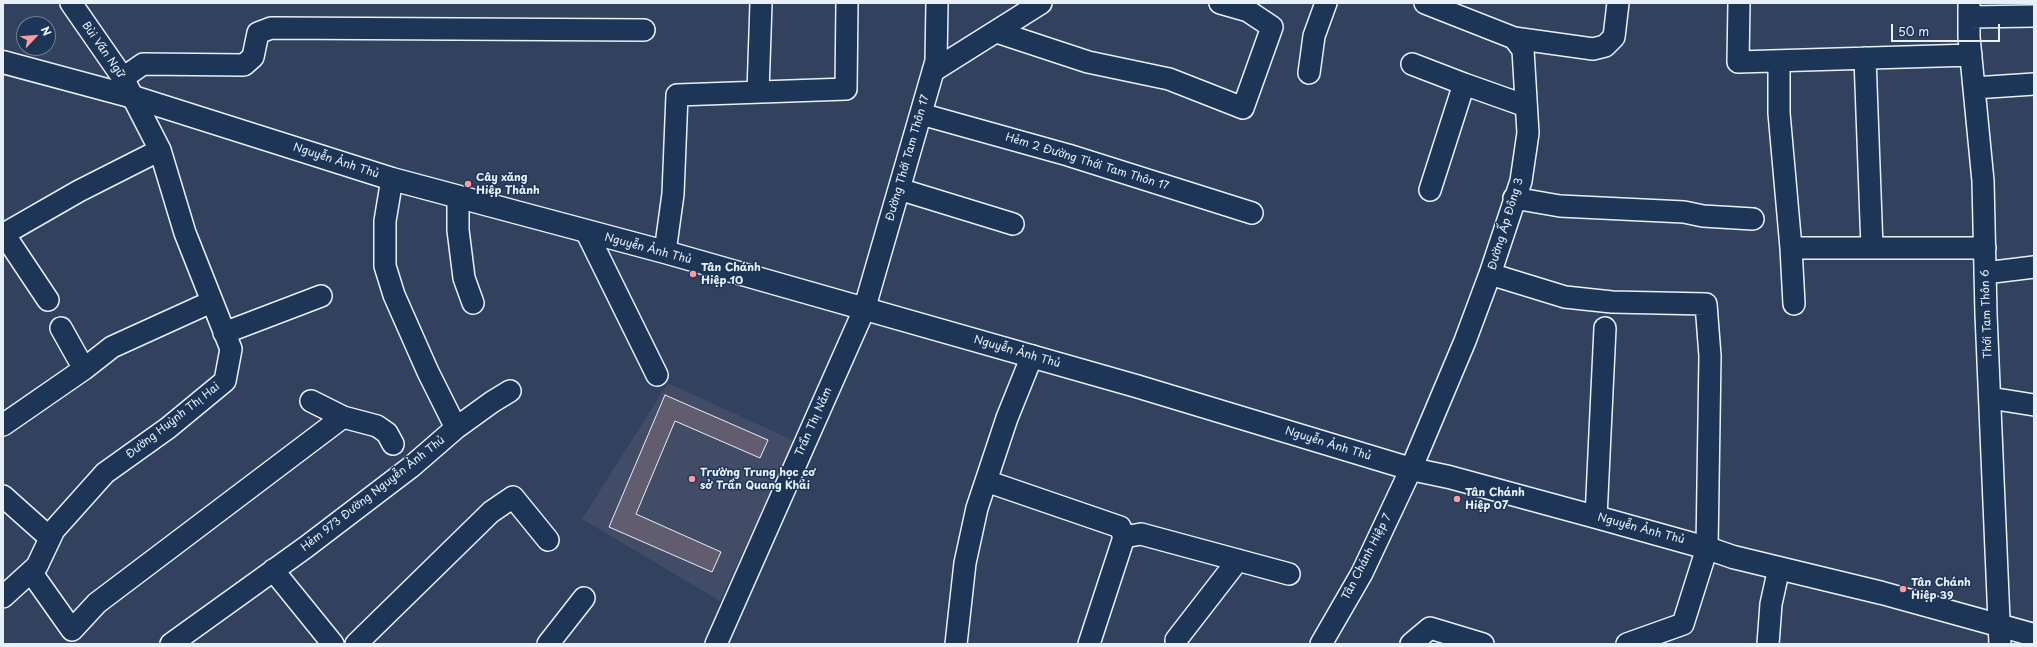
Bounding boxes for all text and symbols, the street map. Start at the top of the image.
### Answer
north arrow [16,16,56,56]
scale bar [1893,16,2002,42]
street label: Bùi Văn Ngữ [79,19,127,81]
text: 50 m [1898,22,1929,40]
text: N [37,23,56,39]
street label: Đường Thới Tam Thôn 17 [884,93,932,223]
street label: Hẻm 2 Đường Thới Tam Thôn 17 [1004,131,1170,193]
street label: Nguyễn Ảnh Thủ [291,141,381,181]
place label: Cây xăng Hiệp Thành [476,171,540,197]
street label: Đường Ấp Đông 3 [1486,176,1526,272]
marker: Cây xăng Hiệp Thành [463,179,473,189]
street label: Nguyễn Ảnh Thủ [603,231,693,267]
place label: Tân Chánh Hiệp 10 [701,261,761,287]
marker: Tân Chánh Hiệp 10 [688,269,698,279]
street label: Thới Tam Thôn 6 [1979,269,1995,359]
street label: Nguyễn Ảnh Thủ [972,333,1062,371]
street label: Đường Huỳnh Thị Hai [124,380,222,462]
street label: Trần Thị Năm [793,385,835,459]
street label: Nguyễn Ảnh Thủ [1283,425,1373,463]
street label: Hẻm 973 Đường Nguyễn Ảnh Thủ [298,434,448,554]
place label: Trường Trung học cơ sở Trần Quang Khải [700,466,815,492]
marker: Trường Trung học cơ sở Trần Quang Khải [687,474,697,484]
place label: Tân Chánh Hiệp 07 [1465,486,1525,512]
marker: Tân Chánh Hiệp 07 [1452,494,1462,504]
street label: Nguyễn Ảnh Thủ [1596,511,1686,547]
street label: Tân Chánh Hiệp 7 [1340,512,1394,602]
place label: Tân Chánh Hiệp 39 [1911,576,1971,602]
marker: Tân Chánh Hiệp 39 [1898,584,1908,594]

